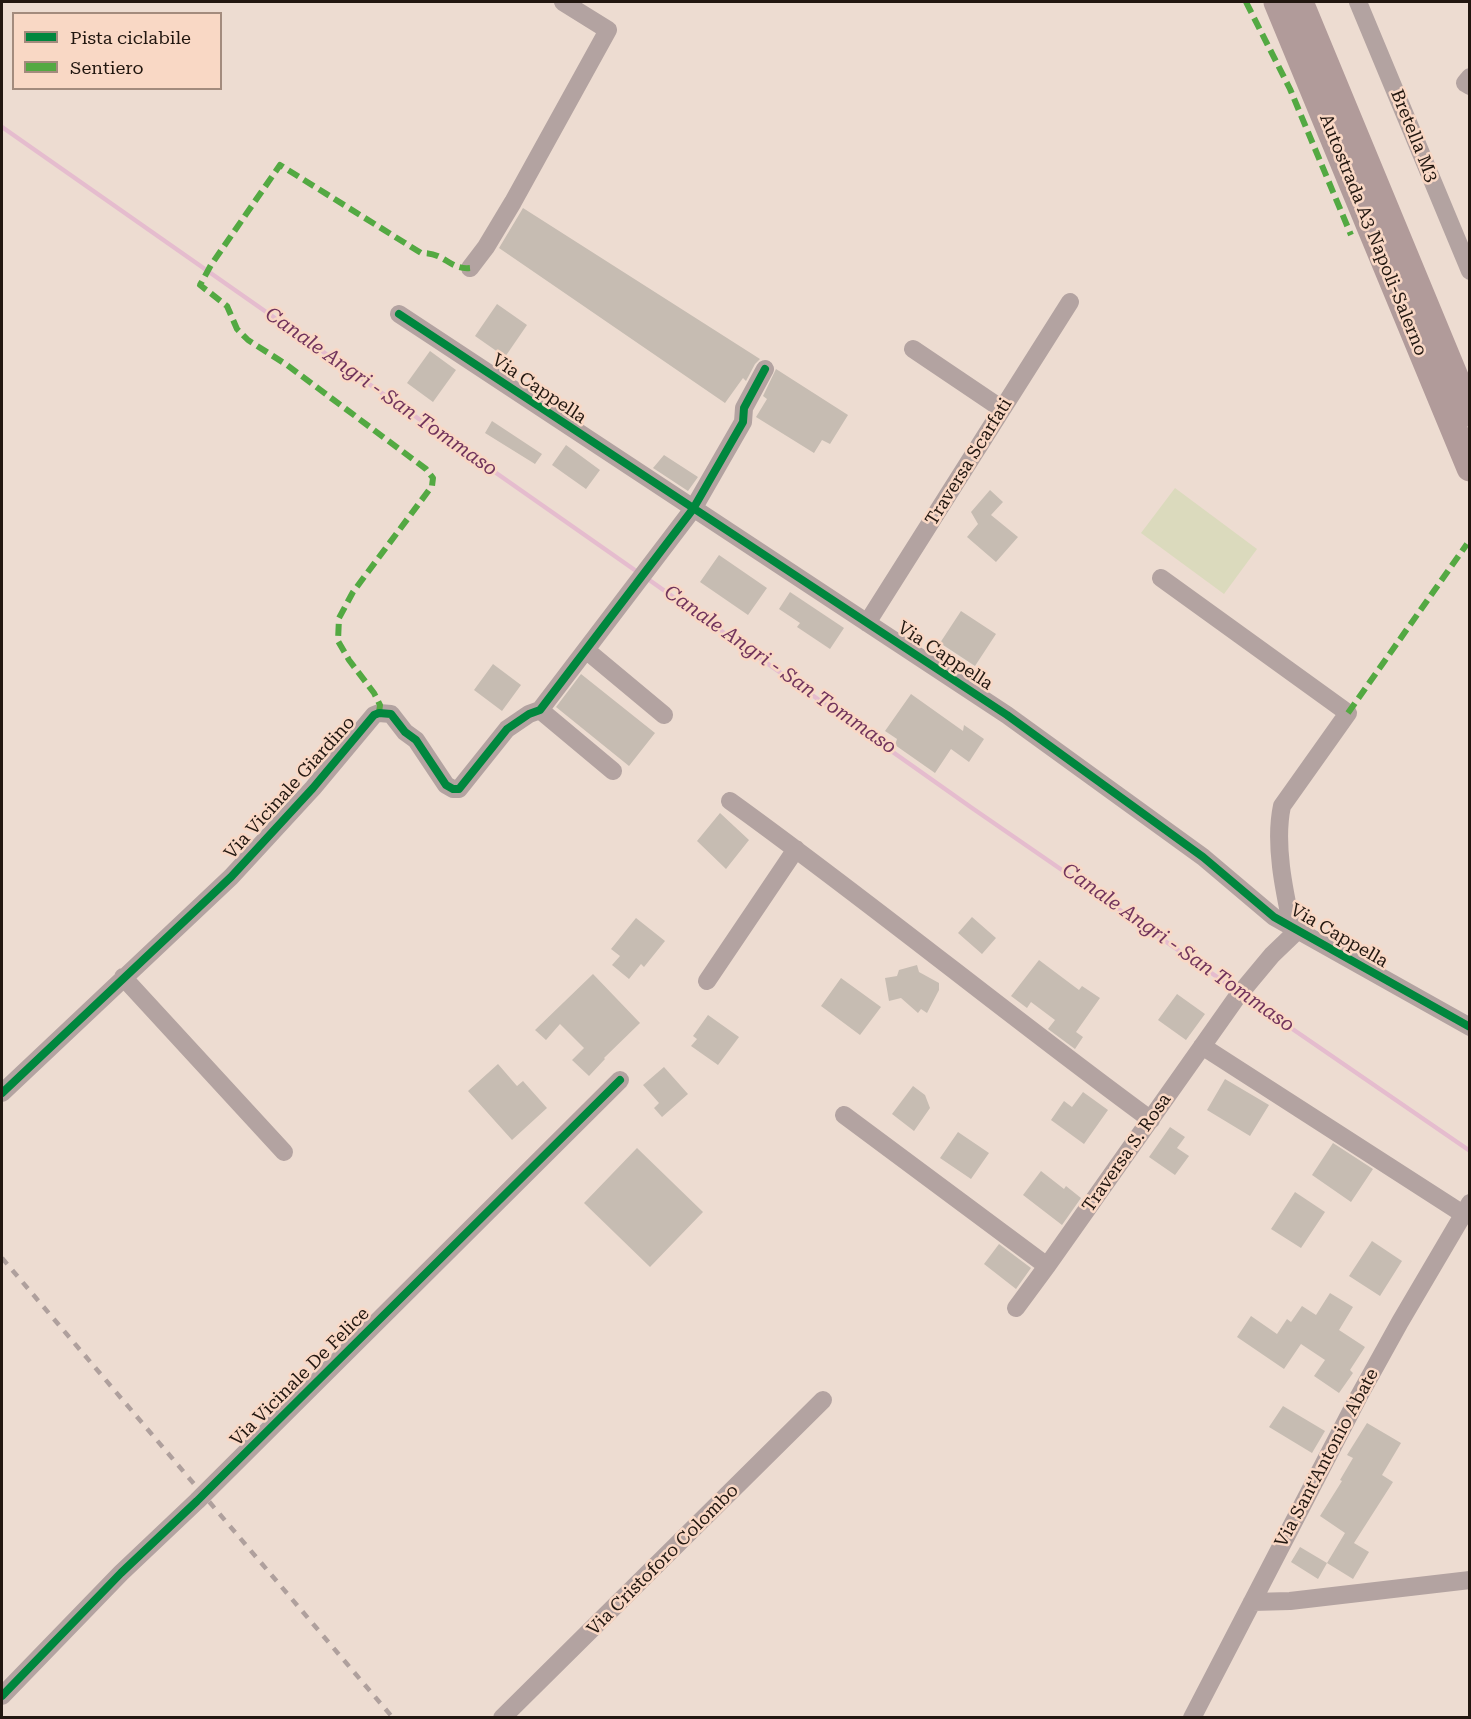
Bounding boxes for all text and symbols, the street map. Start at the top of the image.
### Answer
legend [12,12,222,90]
text: Pista ciclabile [70,27,191,48]
text: Sentiero [70,57,144,78]
street label: Bretella M3 [1386,87,1442,185]
street label: Autostrada A3 Napoli-Salerno [1315,111,1431,359]
water label: Canale Angri - San Tommaso [260,302,502,482]
street label: Via Cappella [488,349,590,429]
street label: Traversa Scarfati [921,394,1017,530]
water label: Canale Angri - San Tommaso [659,580,901,760]
street label: Via Cappella [893,617,997,695]
street label: Via Vicinale Giardino [220,712,360,864]
water label: Canale Angri - San Tommaso [1057,858,1299,1038]
street label: Via Cappella [1286,899,1392,973]
street label: Traversa S. Rosa [1078,1089,1176,1217]
street label: Via Vicinale De Felice [226,1303,374,1451]
street label: Via Sant'Antonio Abate [1271,1365,1383,1551]
street label: Via Cristoforo Colombo [583,1480,743,1640]

